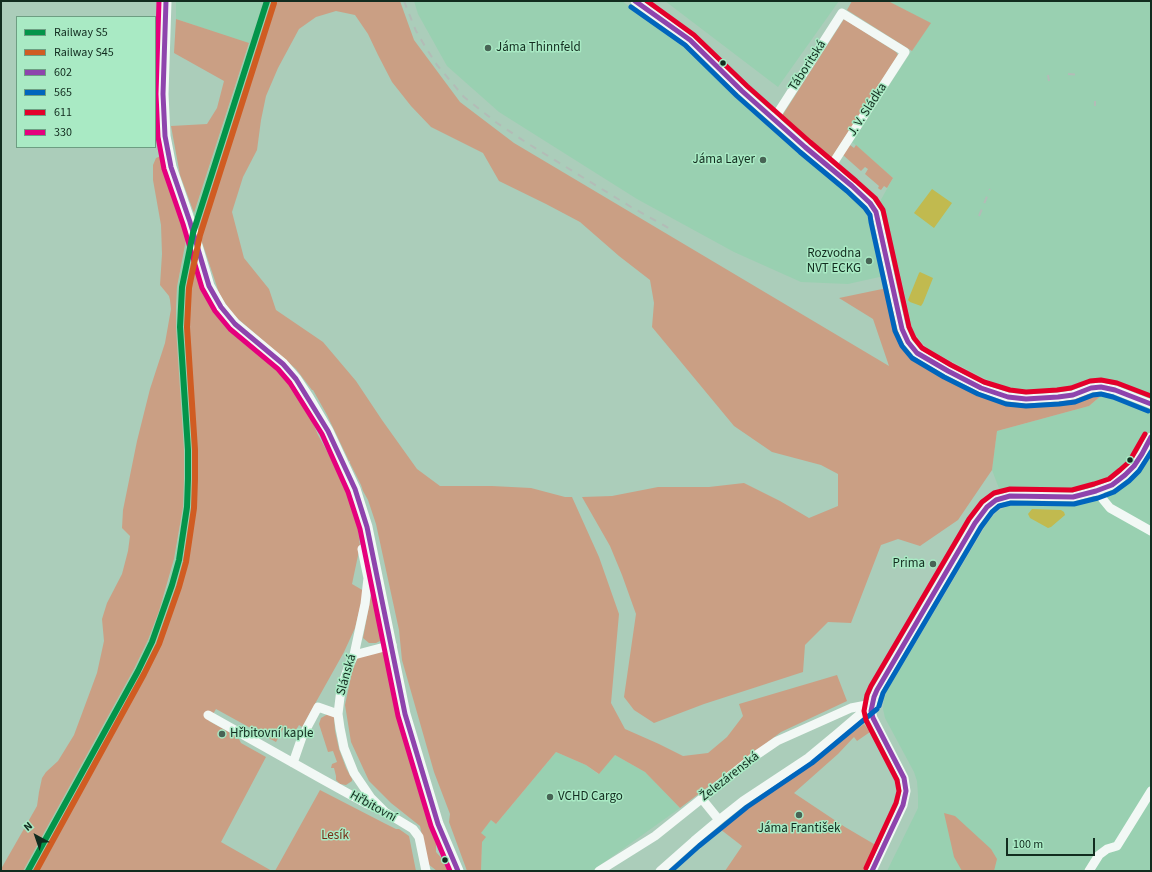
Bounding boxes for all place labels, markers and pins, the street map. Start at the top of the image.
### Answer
place label: Jáma Thinnfeld [496,40,581,56]
marker: Jáma Thinnfeld [483,43,493,53]
unlabelled marker [718,58,728,68]
place label: Jáma Layer [692,152,755,168]
marker: Jáma Layer [758,155,768,165]
place label: Rozvodna NVT ECKG [807,246,861,277]
marker: Rozvodna NVT ECKG [864,256,874,266]
unlabelled marker [1125,455,1135,465]
place label: Prima [893,556,925,572]
marker: Prima [928,559,938,569]
place label: Hřbitovní kaple [230,726,313,742]
marker: Hřbitovní kaple [217,729,227,739]
place label: VCHD Cargo [558,789,623,805]
marker: VCHD Cargo [545,792,555,802]
marker: Jáma František [794,810,804,820]
place label: Jáma František [758,821,840,837]
unlabelled marker [440,855,450,865]

